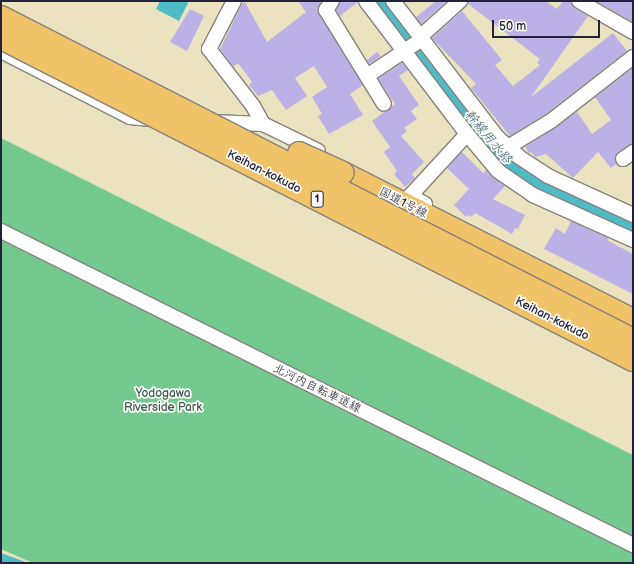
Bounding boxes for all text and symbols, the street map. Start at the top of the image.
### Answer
scale bar [494,12,602,38]
text: 50 m [499,19,526,34]
water label: 幹線用水路 [461,107,515,167]
street label: Keihan-kokudo [225,147,303,197]
street label: 国道1号線 [376,185,430,221]
road number: 1 [310,190,324,208]
street label: Keihan-kokudo [513,294,591,344]
street label: 北河内自転車道線 [271,361,363,417]
park label: Yodogawa Riverside Park [124,387,202,415]

